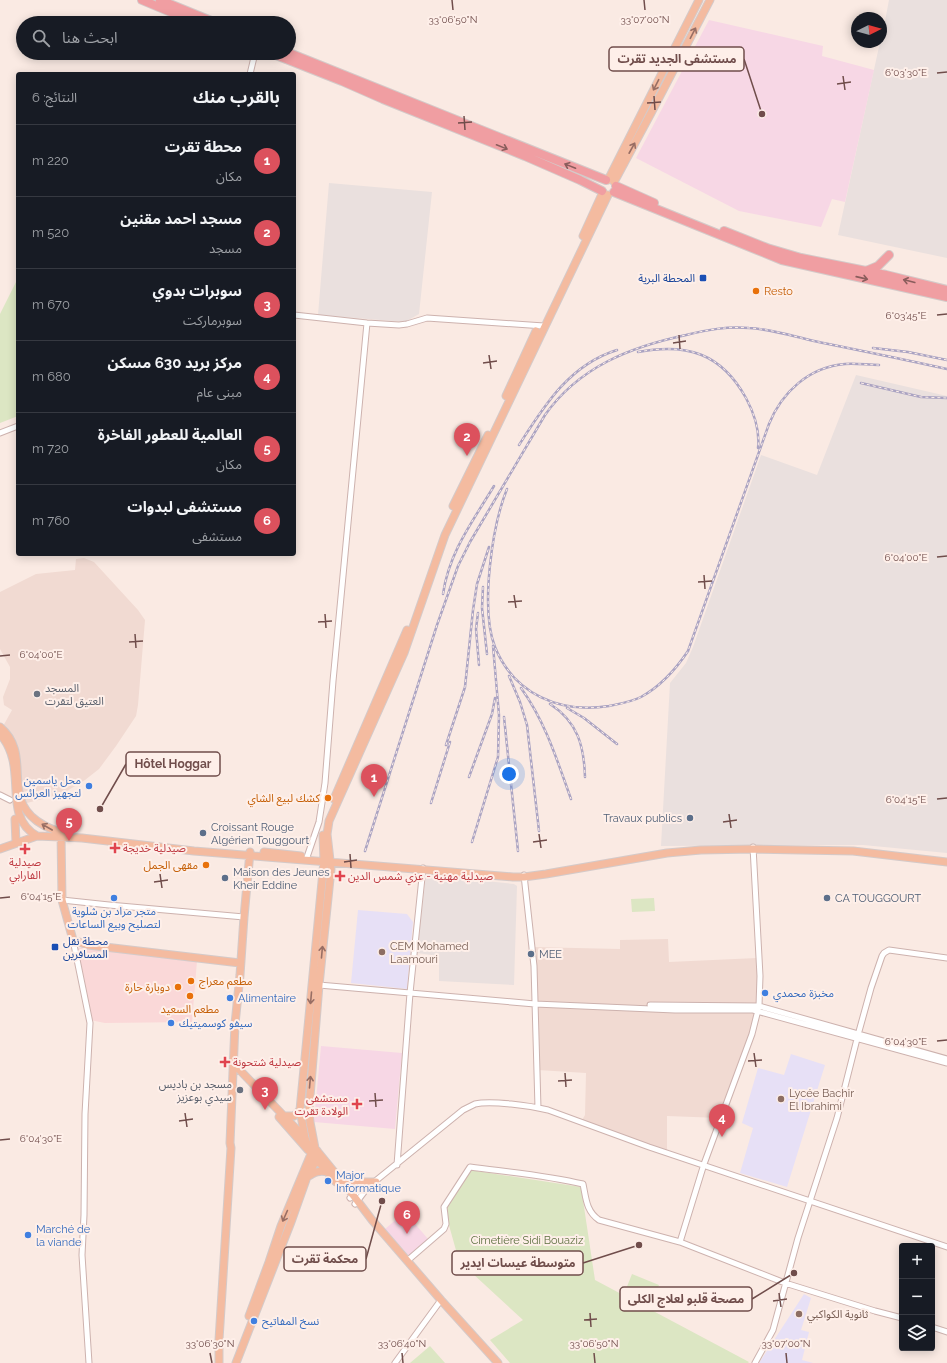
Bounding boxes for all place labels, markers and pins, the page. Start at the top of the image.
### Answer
callout: مستشفى الجديد تقرت [609,47,744,71]
place label: المحطة البرية [638,272,695,285]
marker: المحطة البرية [698,273,708,283]
place label: Resto [764,285,793,298]
marker: Resto [751,286,761,296]
pin: 2 [454,423,480,456]
place label: المسجد العتيق لتقرت [45,682,104,708]
marker: المسجد العتيق لتقرت [32,689,42,699]
callout: Hôtel Hoggar [126,752,220,776]
pin: 1 [361,764,387,797]
place label: محل ياسمين لتجهيز العرائس [15,774,81,800]
marker: محل ياسمين لتجهيز العرائس [84,781,94,791]
place label: كشك لبيع الشاي [247,792,320,808]
marker: كشك لبيع الشاي [323,793,333,803]
pin: 5 [56,808,82,841]
place label: Travaux publics [603,812,682,825]
marker: Travaux publics [685,813,695,823]
place label: Croissant Rouge Algérien Touggourt [211,821,309,847]
marker: Croissant Rouge Algérien Touggourt [198,828,208,838]
place label: صيدلية خديجة [123,842,186,855]
marker: صيدلية خديجة [110,843,120,853]
marker: صيدلية الفارابي [20,844,30,854]
place label: صيدلية الفارابي [9,856,41,885]
place label: مقهى الجمل [143,859,198,872]
marker: مقهى الجمل [201,860,211,870]
place label: Maison des Jeunes Kheir Eddine [233,866,330,892]
place label: صيدلية مهنية - عزي شمس الدين [348,870,493,886]
marker: صيدلية مهنية - عزي شمس الدين [335,871,345,881]
marker: Maison des Jeunes Kheir Eddine [220,873,230,883]
place label: CA TOUGGOURT [835,892,921,905]
marker: متجر مراد بن شلوية لتصليح وبيع الساعات [109,893,119,903]
marker: CA TOUGGOURT [822,893,832,903]
place label: متجر مراد بن شلوية لتصليح وبيع الساعات [67,905,161,932]
place label: محطة نقل المسافرين [63,935,108,961]
place label: CEM Mohamed Laamouri [390,940,469,966]
marker: محطة نقل المسافرين [50,942,60,952]
marker: CEM Mohamed Laamouri [377,947,387,957]
place label: MEE [539,948,562,961]
marker: MEE [526,949,536,959]
place label: مطعم معراج [199,975,253,990]
marker: مطعم معراج [186,976,196,986]
place label: دوبارة حارة [125,981,170,994]
marker: دوبارة حارة [173,982,183,992]
place label: مخبزة محمدي [773,987,834,1003]
marker: مخبزة محمدي [760,988,770,998]
marker: مطعم السعيد [185,991,195,1001]
place label: Alimentaire [238,992,297,1005]
marker: Alimentaire [225,993,235,1003]
place label: مطعم السعيد [161,1003,220,1018]
place label: سيفو كوسميتيك [179,1017,253,1030]
marker: سيفو كوسميتيك [166,1018,176,1028]
place label: صيدلية شتحونة [233,1056,301,1069]
marker: صيدلية شتحونة [220,1057,230,1067]
pin: 3 [252,1077,278,1110]
place label: مسجد بن باديس سيدي بوعزيز [159,1078,232,1107]
marker: مسجد بن باديس سيدي بوعزيز [235,1085,245,1095]
place label: Lycée Bachir El Ibrahimi [789,1087,854,1113]
place label: مستشفى الولادة تقرت [294,1092,348,1118]
marker: Lycée Bachir El Ibrahimi [776,1094,786,1104]
marker: مستشفى الولادة تقرت [351,1098,363,1110]
pin: 4 [709,1104,735,1137]
place label: Major Informatique [336,1169,401,1195]
marker: Major Informatique [323,1176,333,1186]
pin: 6 [394,1201,420,1234]
place label: Marché de la viande [36,1223,91,1249]
marker: Marché de la viande [23,1230,33,1240]
callout: محكمة تقرت [284,1247,366,1271]
callout: متوسطة عيسات ايدير [452,1251,583,1275]
callout: مصحة قلبو لعلاج الكلى [620,1287,752,1311]
place label: ثانوية الكواكبي [807,1308,868,1324]
marker: ثانوية الكواكبي [794,1309,804,1319]
place label: نسخ المفاتيح [262,1315,319,1329]
marker: نسخ المفاتيح [249,1316,259,1326]

